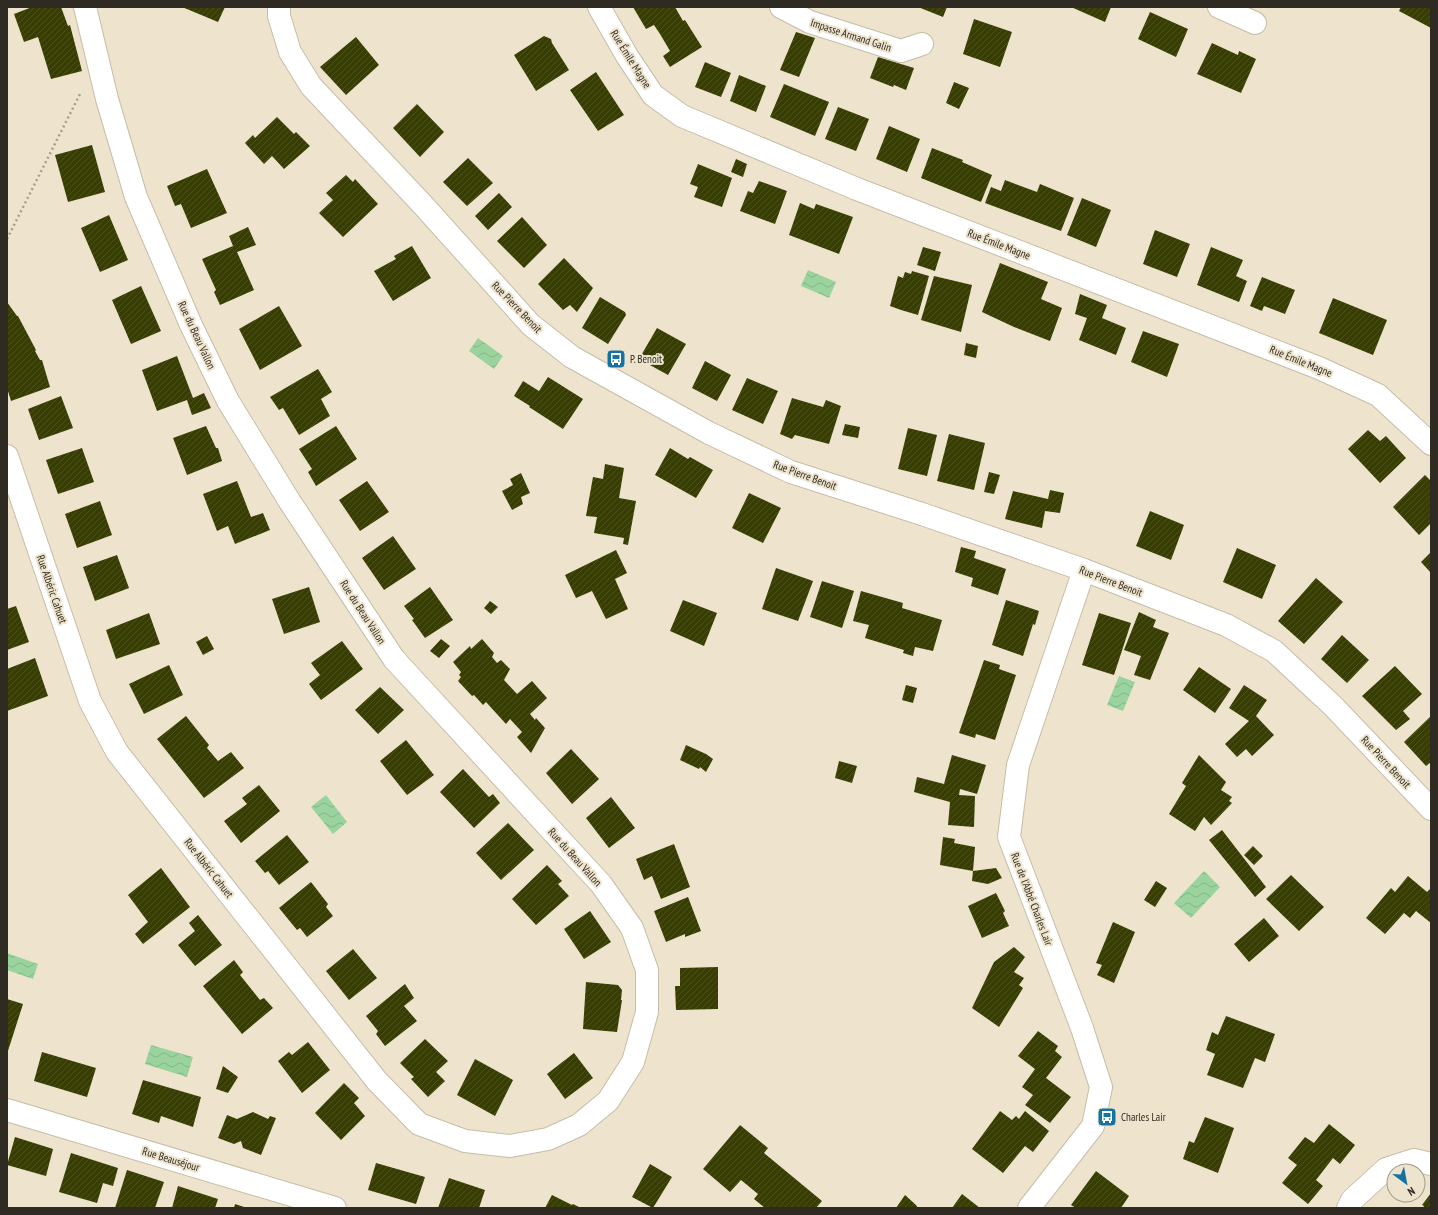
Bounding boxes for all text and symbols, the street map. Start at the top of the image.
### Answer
street label: Impasse Armand Galin [809,15,893,55]
street label: Rue Émile Magne [608,27,655,91]
street label: Rue Émile Magne [966,226,1033,263]
street label: Rue Pierre Benoit [489,278,545,336]
street label: Rue du Beau Vallon [175,299,219,371]
street label: Rue Émile Magne [1268,342,1335,380]
bus stop icon: P. Benoit [605,348,627,370]
place label: P. Benoit [630,352,662,366]
street label: Rue Pierre Benoit [771,457,839,493]
street label: Rue Albéric Cahuet [34,553,70,625]
street label: Rue Pierre Benoit [1077,563,1145,599]
street label: Rue du Beau Vallon [337,577,389,647]
street label: Rue Pierre Benoit [1358,733,1414,791]
street label: Rue du Beau Vallon [545,825,605,889]
street label: Rue Albéric Cahuet [181,835,237,901]
street label: Rue de l'Abbé Charles Lair [1008,851,1056,947]
bus stop icon: Charles Lair [1096,1106,1118,1128]
place label: Charles Lair [1121,1110,1166,1124]
street label: Rue Beauséjour [141,1144,201,1174]
north arrow [1386,1163,1426,1203]
text: N [1405,1184,1418,1199]

